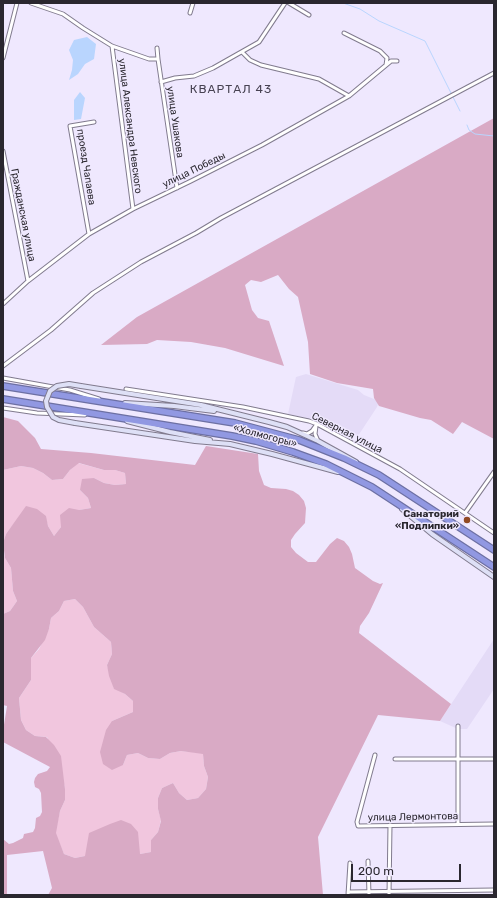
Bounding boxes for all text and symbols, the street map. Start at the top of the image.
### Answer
street label: улица Александра Невского [116,58,144,194]
district label: КВАРТАЛ 43 [190,83,272,97]
street label: улица Ушакова [164,85,186,159]
street label: проезд Чапаева [74,128,98,206]
street label: улица Победы [161,150,227,190]
street label: Гражданская улица [8,167,38,263]
street label: Северная улица [310,410,384,456]
street label: «Холмогоры» [232,422,298,450]
place label: Санаторий «Подлипки» [395,508,459,532]
marker: Санаторий «Подлипки» [462,515,472,525]
street label: улица Лермонтова [368,810,458,824]
scale bar [353,856,463,882]
text: 200 m [358,864,394,878]

